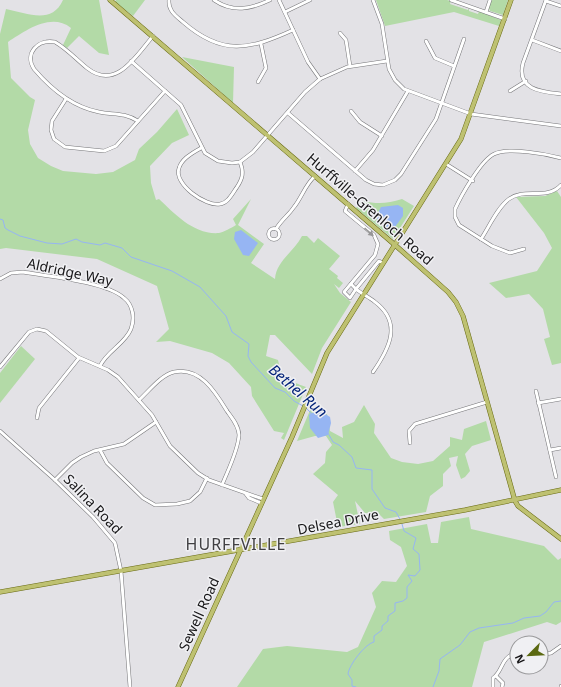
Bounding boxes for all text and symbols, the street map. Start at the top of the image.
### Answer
street label: Hurffville-Grenloch Road [303,148,438,269]
one-way arrow [364,227,374,236]
street label: Aldridge Way [26,253,115,290]
water label: Bethel Run [265,359,332,421]
street label: Salina Road [60,470,127,538]
street label: Delsea Drive [296,504,380,539]
district label: HURFFVILLE [186,533,286,555]
street label: Sewell Road [174,574,223,654]
north arrow [509,635,549,675]
text: N [511,652,528,666]

